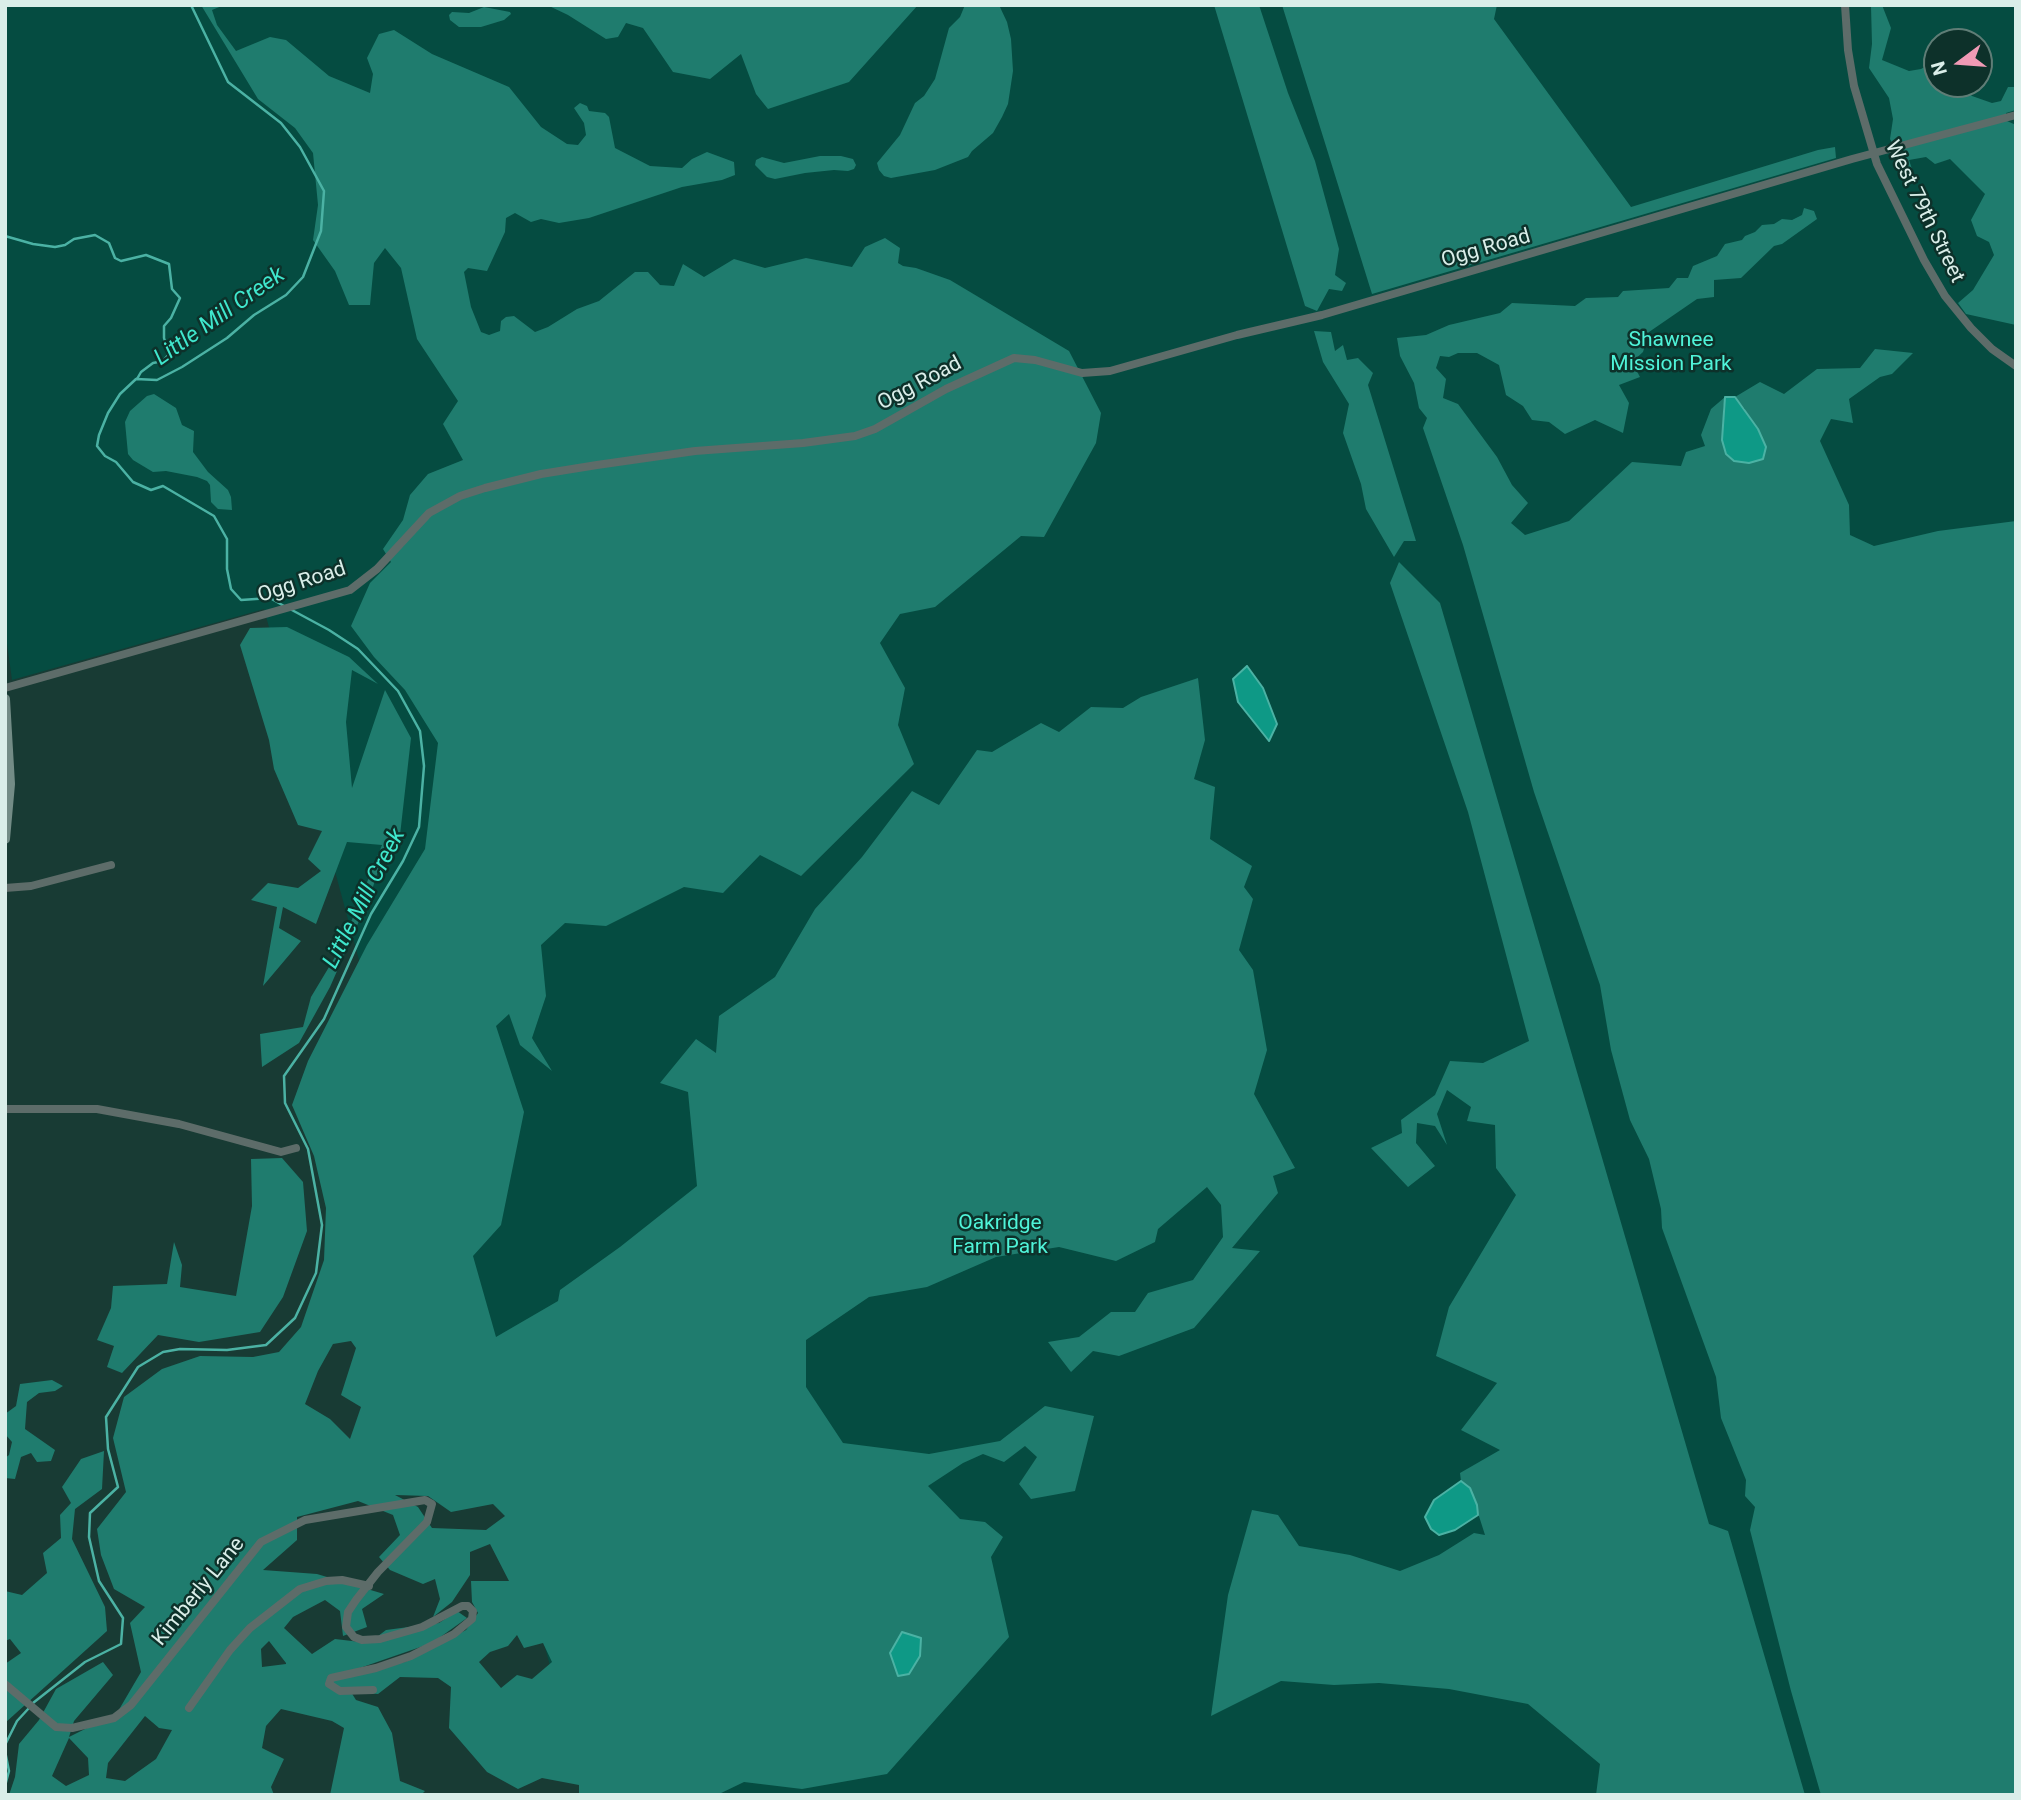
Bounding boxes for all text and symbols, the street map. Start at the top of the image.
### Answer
north arrow [1923,28,1993,98]
text: N [1926,59,1952,78]
street label: West 79th Street [1879,137,1969,287]
street label: Ogg Road [1439,224,1533,274]
water label: Little Mill Creek [149,262,291,372]
park label: Shawnee Mission Park [1610,328,1732,378]
street label: Ogg Road [874,351,966,417]
street label: Ogg Road [255,557,349,609]
water label: Little Mill Creek [318,825,412,973]
park label: Oakridge Farm Park [952,1211,1048,1261]
street label: Kimberly Lane [148,1533,250,1651]

